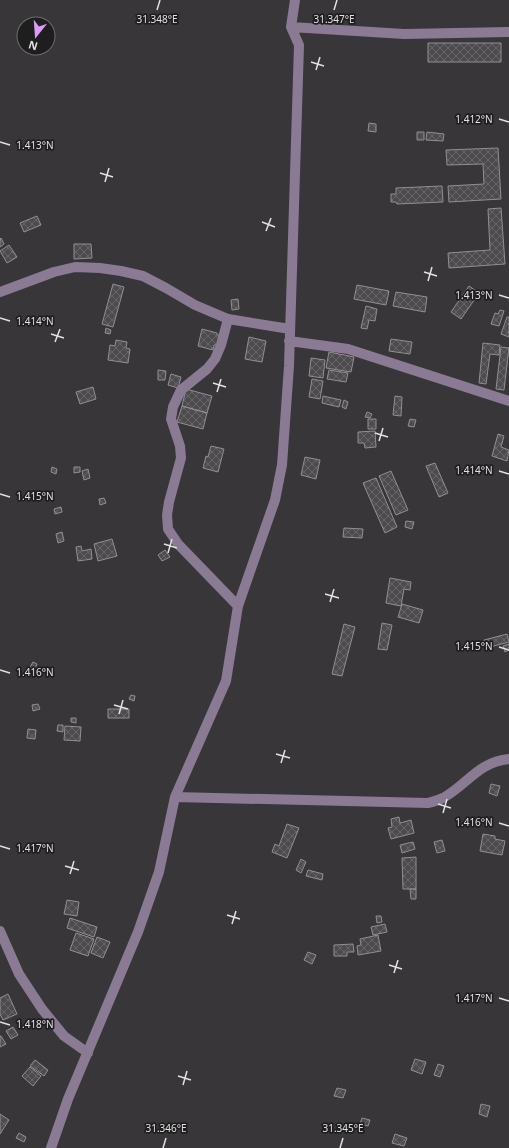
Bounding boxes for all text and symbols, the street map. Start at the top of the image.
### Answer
text: 31.348°E [136,12,178,26]
text: 31.347°E [313,12,355,26]
north arrow [16,16,56,56]
text: N [26,38,39,55]
text: 1.412°N [455,112,493,126]
text: 1.413°N [16,138,54,152]
text: 1.413°N [455,288,493,302]
text: 1.414°N [16,314,54,328]
text: 1.414°N [455,463,493,477]
text: 1.415°N [16,489,54,503]
text: 1.415°N [455,639,493,653]
text: 1.416°N [16,665,54,679]
text: 1.416°N [455,815,493,829]
text: 1.417°N [16,841,54,855]
text: 1.417°N [455,991,493,1005]
text: 1.418°N [16,1017,54,1031]
text: 31.346°E [145,1121,187,1135]
text: 31.345°E [322,1121,364,1135]

